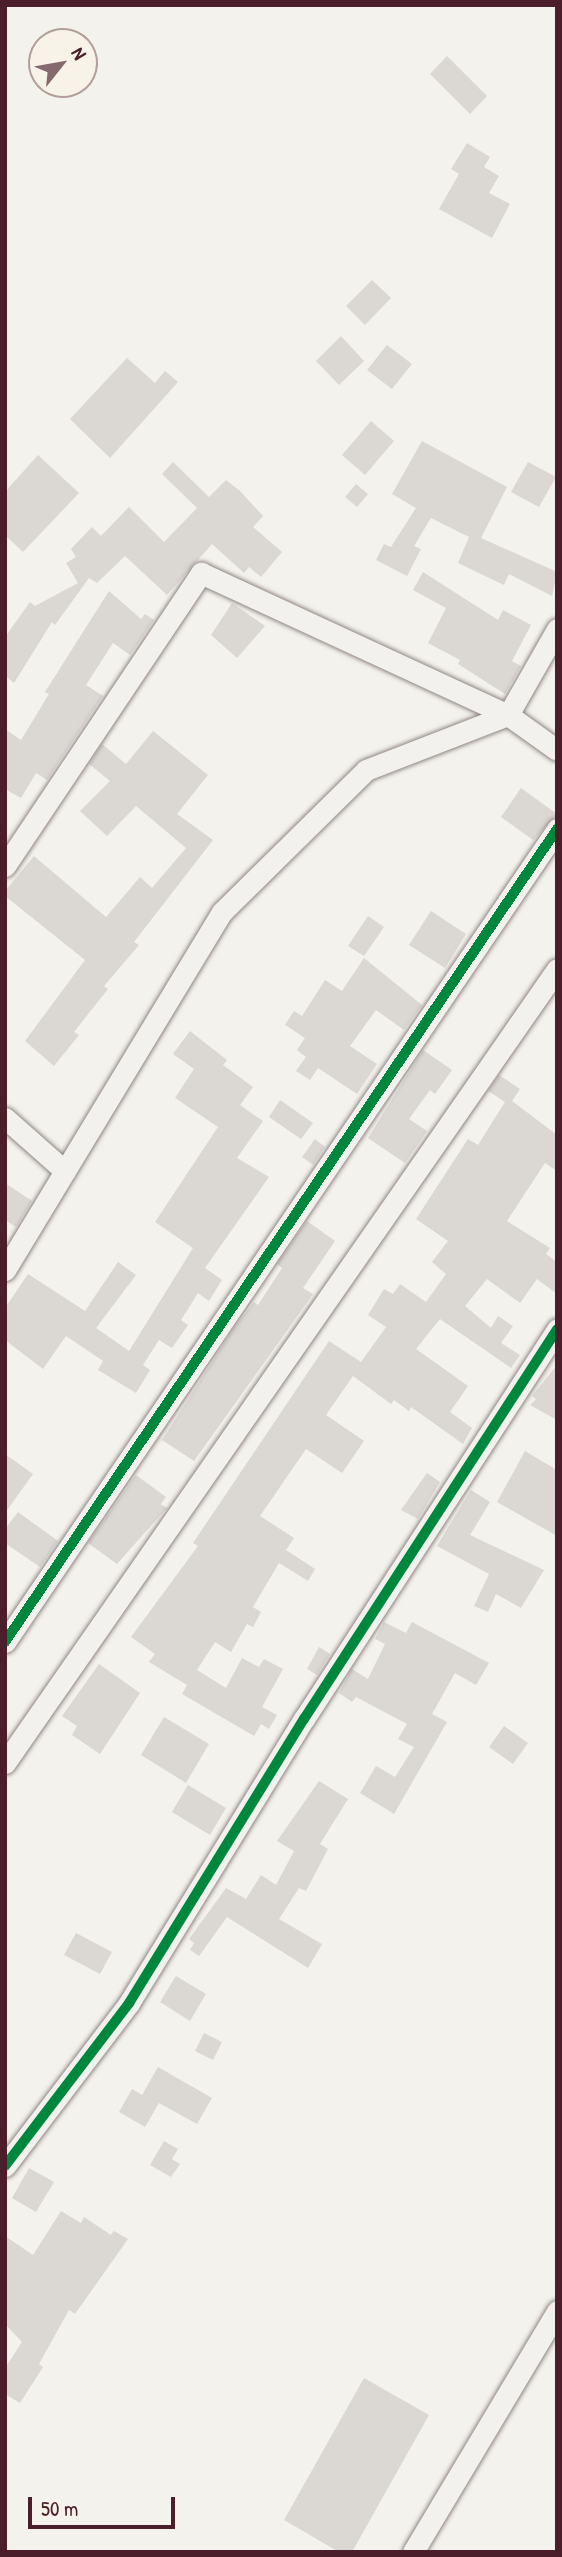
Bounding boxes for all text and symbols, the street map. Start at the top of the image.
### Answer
north arrow [28,28,98,98]
text: N [66,42,93,64]
scale bar [32,2484,178,2528]
text: 50 m [41,2494,78,2523]

